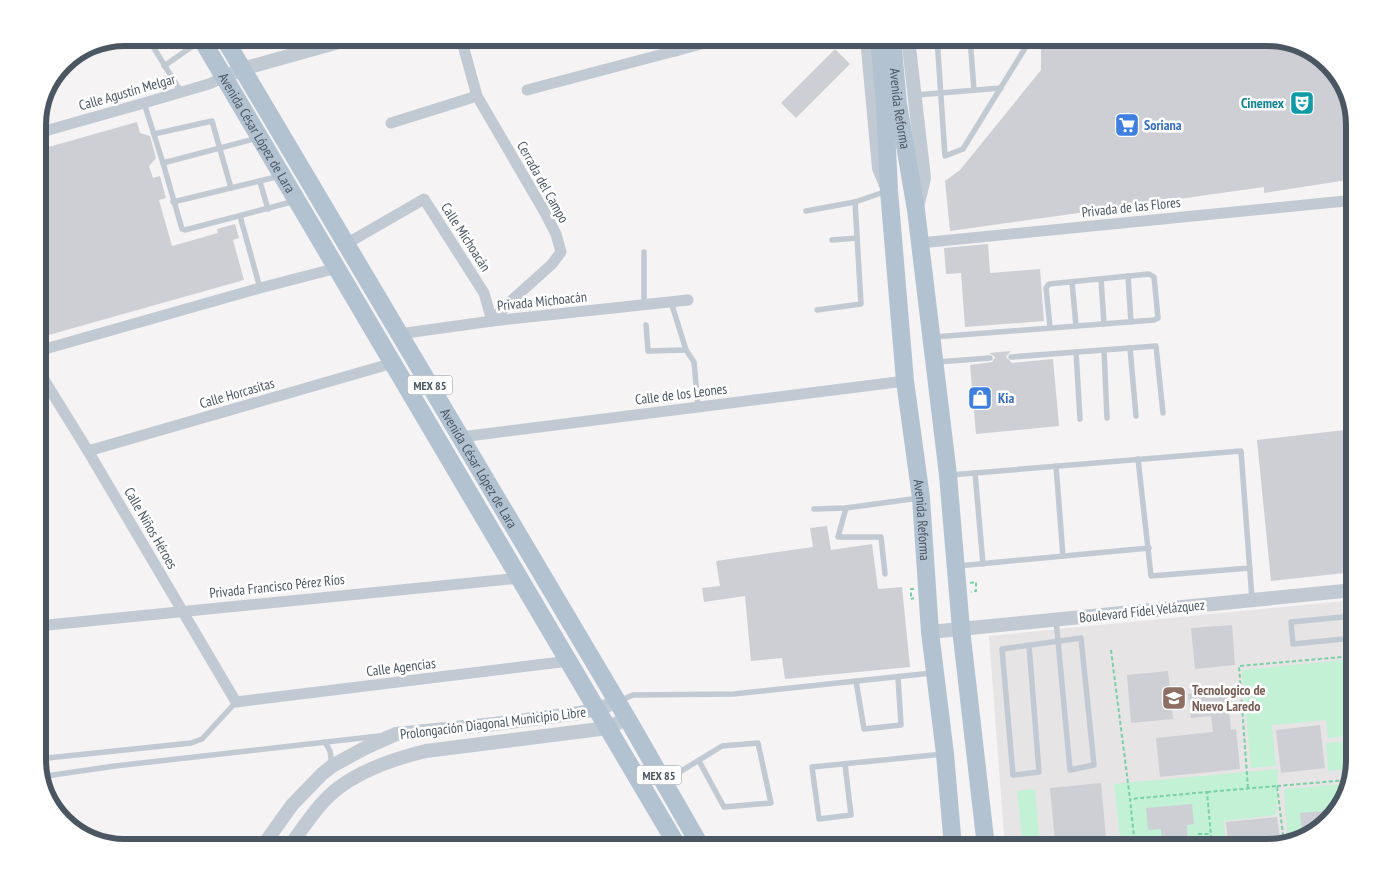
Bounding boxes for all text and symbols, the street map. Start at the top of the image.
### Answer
street label: Avenida Reforma [886,67,914,150]
street label: Avenida César López de Lara [214,69,299,196]
street label: Calle Agustín Melgar [77,70,177,114]
theatre icon: Cinemex [1289,90,1315,116]
place label: Cinemex [1241,94,1285,112]
supermarket icon: Soriana [1114,112,1140,138]
place label: Soriana [1144,116,1182,134]
street label: Cerrada del Campo [513,138,573,226]
street label: Privada de las Flores [1081,193,1182,221]
street label: Calle Michoacán [437,199,495,275]
street label: Privada Michoacán [496,287,588,315]
street label: Calle Horcasitas [197,374,277,412]
road number: MEX 85 [408,376,452,394]
street label: Calle de los Leones [634,379,728,409]
shop icon: Kia [967,385,993,411]
place label: Kia [998,389,1014,407]
street label: Avenida César López de Lara [436,405,521,531]
street label: Avenida Reforma [910,478,934,561]
street label: Calle Niños Héroes [120,484,182,572]
street label: Privada Francisco Pérez Ríos [209,570,346,602]
street label: Boulevard Fidel Velázquez [1078,595,1206,627]
street label: Calle Agencias [365,654,437,680]
place label: Tecnologico de Nuevo Laredo [1192,681,1266,715]
school or university icon: Tecnologico de Nuevo Laredo [1161,685,1187,711]
street label: Prolongación Diagonal Municipio Libre [399,703,587,743]
road number: MEX 85 [636,766,682,784]

